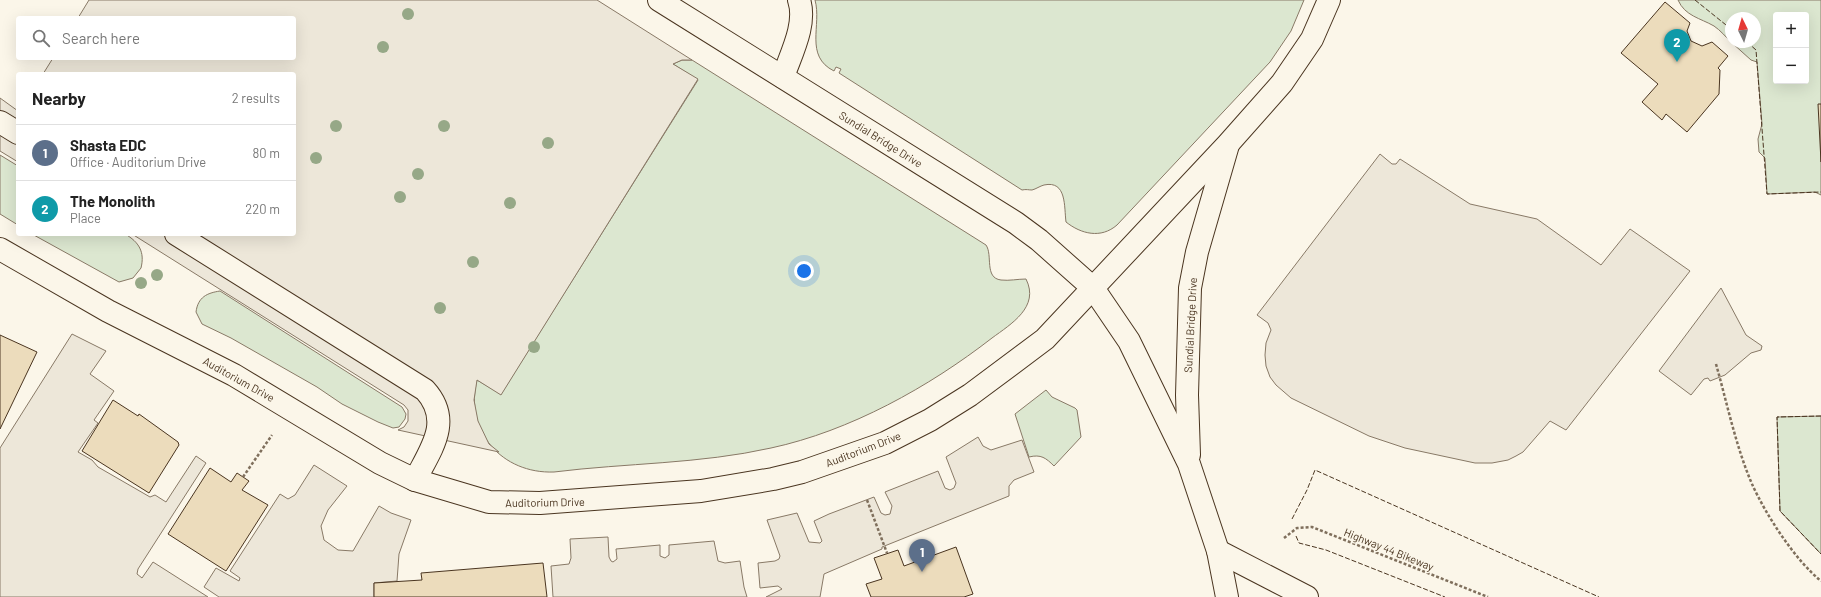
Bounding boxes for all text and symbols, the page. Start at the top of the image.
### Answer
north arrow [1725,12,1761,48]
map controls [1773,12,1809,84]
button: + [1773,12,1809,48]
search box [16,16,296,60]
icon: search [30,27,52,49]
text: Search here [62,29,140,47]
pin: 2 [1664,29,1690,62]
button: − [1773,48,1809,84]
text: Nearby [32,88,86,108]
text: 2 results [232,90,280,106]
street label: Sundial Bridge Drive [837,108,925,170]
text: Shasta EDC [70,136,146,154]
text: 1 [43,145,47,161]
text: 80 m [253,145,280,161]
text: Office · Auditorium Drive [70,154,206,170]
text: The Monolith [70,192,155,210]
text: 2 [41,201,49,217]
text: 220 m [245,201,280,217]
text: Place [70,210,101,226]
your location [794,261,814,281]
street label: Sundial Bridge Drive [1181,277,1199,373]
street label: Auditorium Drive [201,354,277,404]
street label: Auditorium Drive [823,429,903,469]
street label: Auditorium Drive [505,495,585,509]
street label: Highway 44 Bikeway [1342,525,1436,573]
pin: 1 [909,539,935,572]

